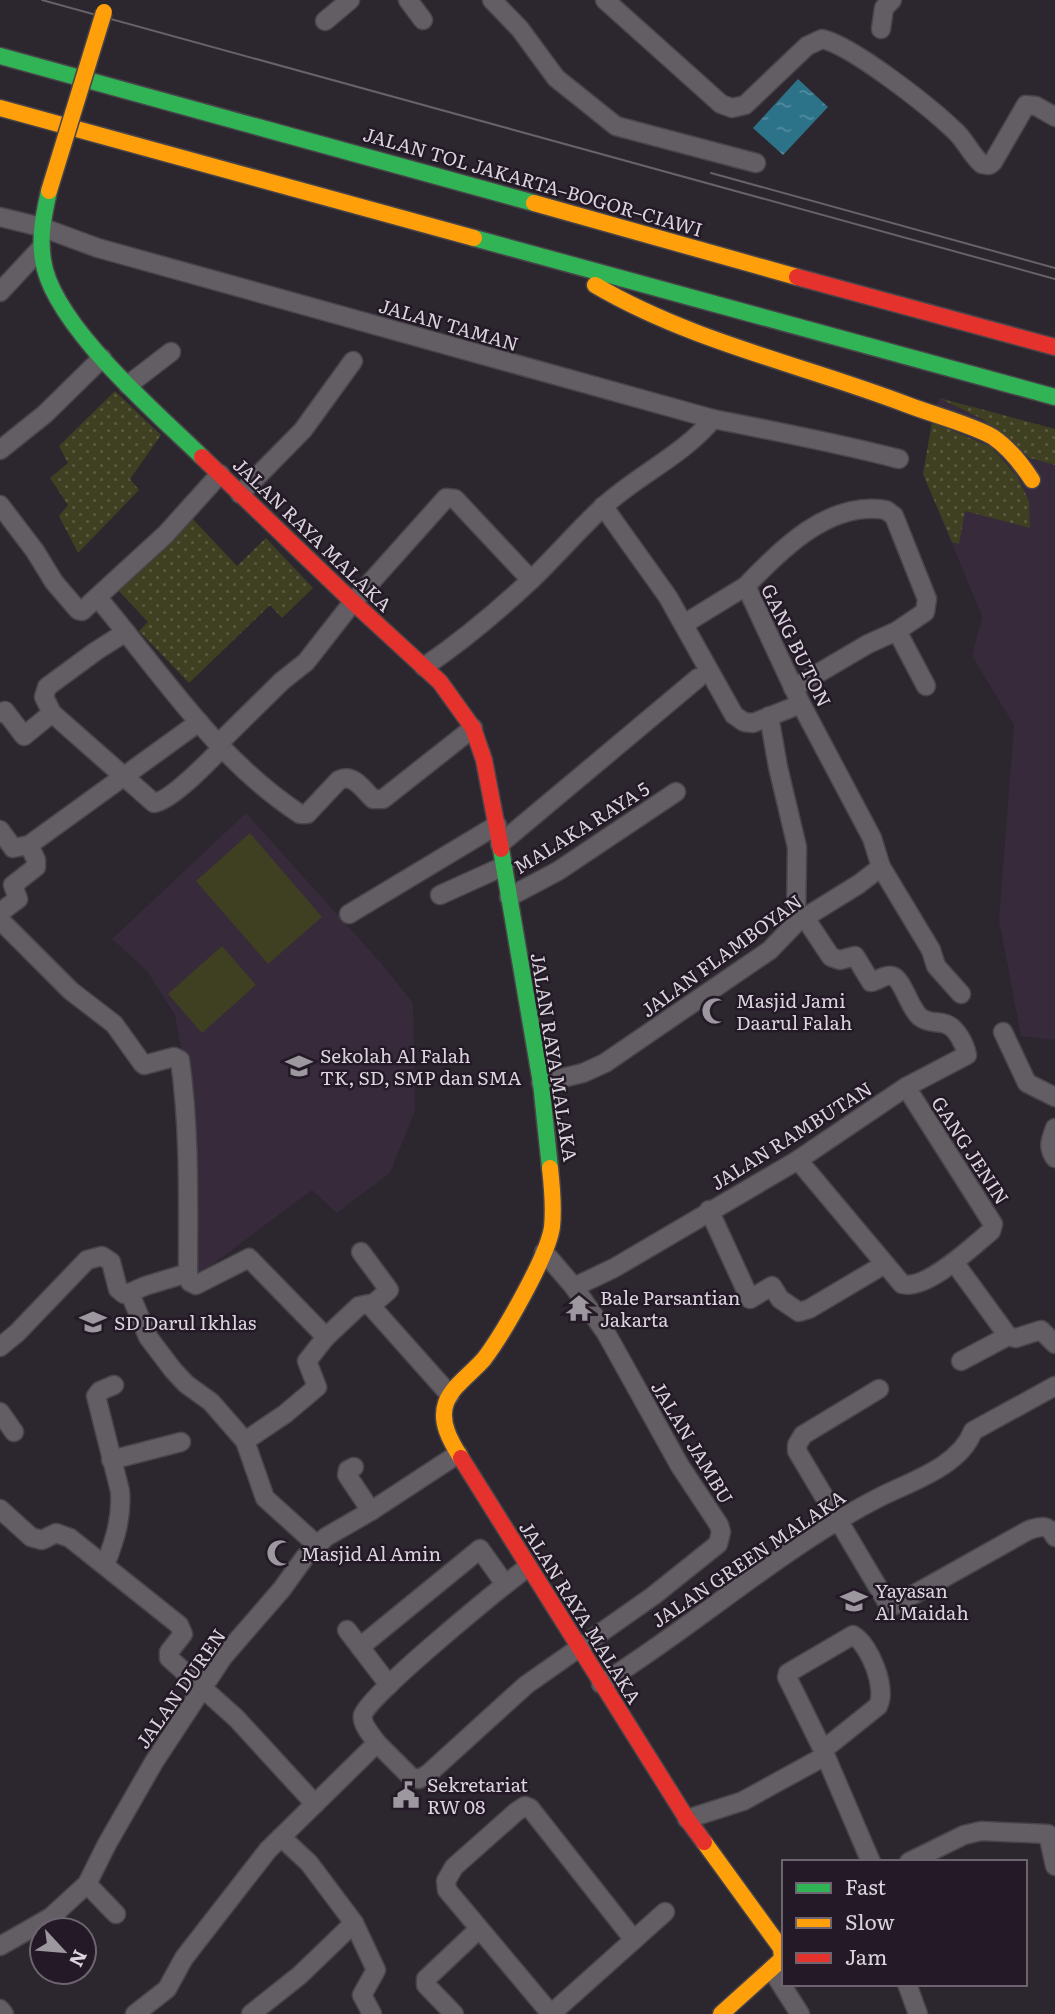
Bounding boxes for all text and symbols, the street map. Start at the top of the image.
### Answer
street label: JALAN TOL JAKARTA–BOGOR–CIAWI [360,119,706,243]
street label: JALAN TAMAN [376,291,522,357]
street label: JALAN RAYA MALAKA [227,451,399,617]
street label: GANG BUTON [755,579,839,711]
street label: MALAKA RAYA 5 [508,774,655,880]
street label: JALAN FLAMBOYAN [635,887,807,1023]
street label: JALAN RAYA MALAKA [525,950,585,1164]
place label: Masjid Jami Daarul Falah [736,986,852,1036]
mosque icon: Masjid Jami Daarul Falah [700,996,730,1026]
place label: Sekolah Al Falah TK, SD, SMP dan SMA [320,1041,521,1091]
school or university icon: Sekolah Al Falah TK, SD, SMP dan SMA [284,1051,314,1081]
street label: JALAN RAMBUTAN [705,1074,877,1196]
street label: GANG JENIN [925,1090,1017,1210]
place label: Bale Parsantian Jakarta [600,1283,740,1333]
temple icon: Bale Parsantian Jakarta [564,1293,594,1323]
school or university icon: SD Darul Ikhlas [78,1307,108,1337]
place label: SD Darul Ikhlas [114,1308,257,1336]
street label: JALAN JAMBU [645,1375,741,1509]
street label: JALAN GREEN MALAKA [646,1483,850,1633]
street label: JALAN RAYA MALAKA [513,1515,649,1709]
mosque icon: Masjid Al Amin [265,1538,295,1568]
place label: Masjid Al Amin [301,1539,441,1567]
place label: Yayasan Al Maidah [875,1576,969,1626]
school or university icon: Yayasan Al Maidah [839,1586,869,1616]
street label: JALAN DUREN [128,1622,232,1754]
place label: Sekretariat RW 08 [427,1770,528,1820]
public building icon: Sekretariat RW 08 [391,1780,421,1810]
legend [782,1860,1027,1986]
text: Fast [845,1870,886,1901]
text: Slow [845,1905,895,1936]
north arrow [28,1916,98,1986]
text: Jam [845,1940,887,1971]
text: N [63,1946,95,1972]

